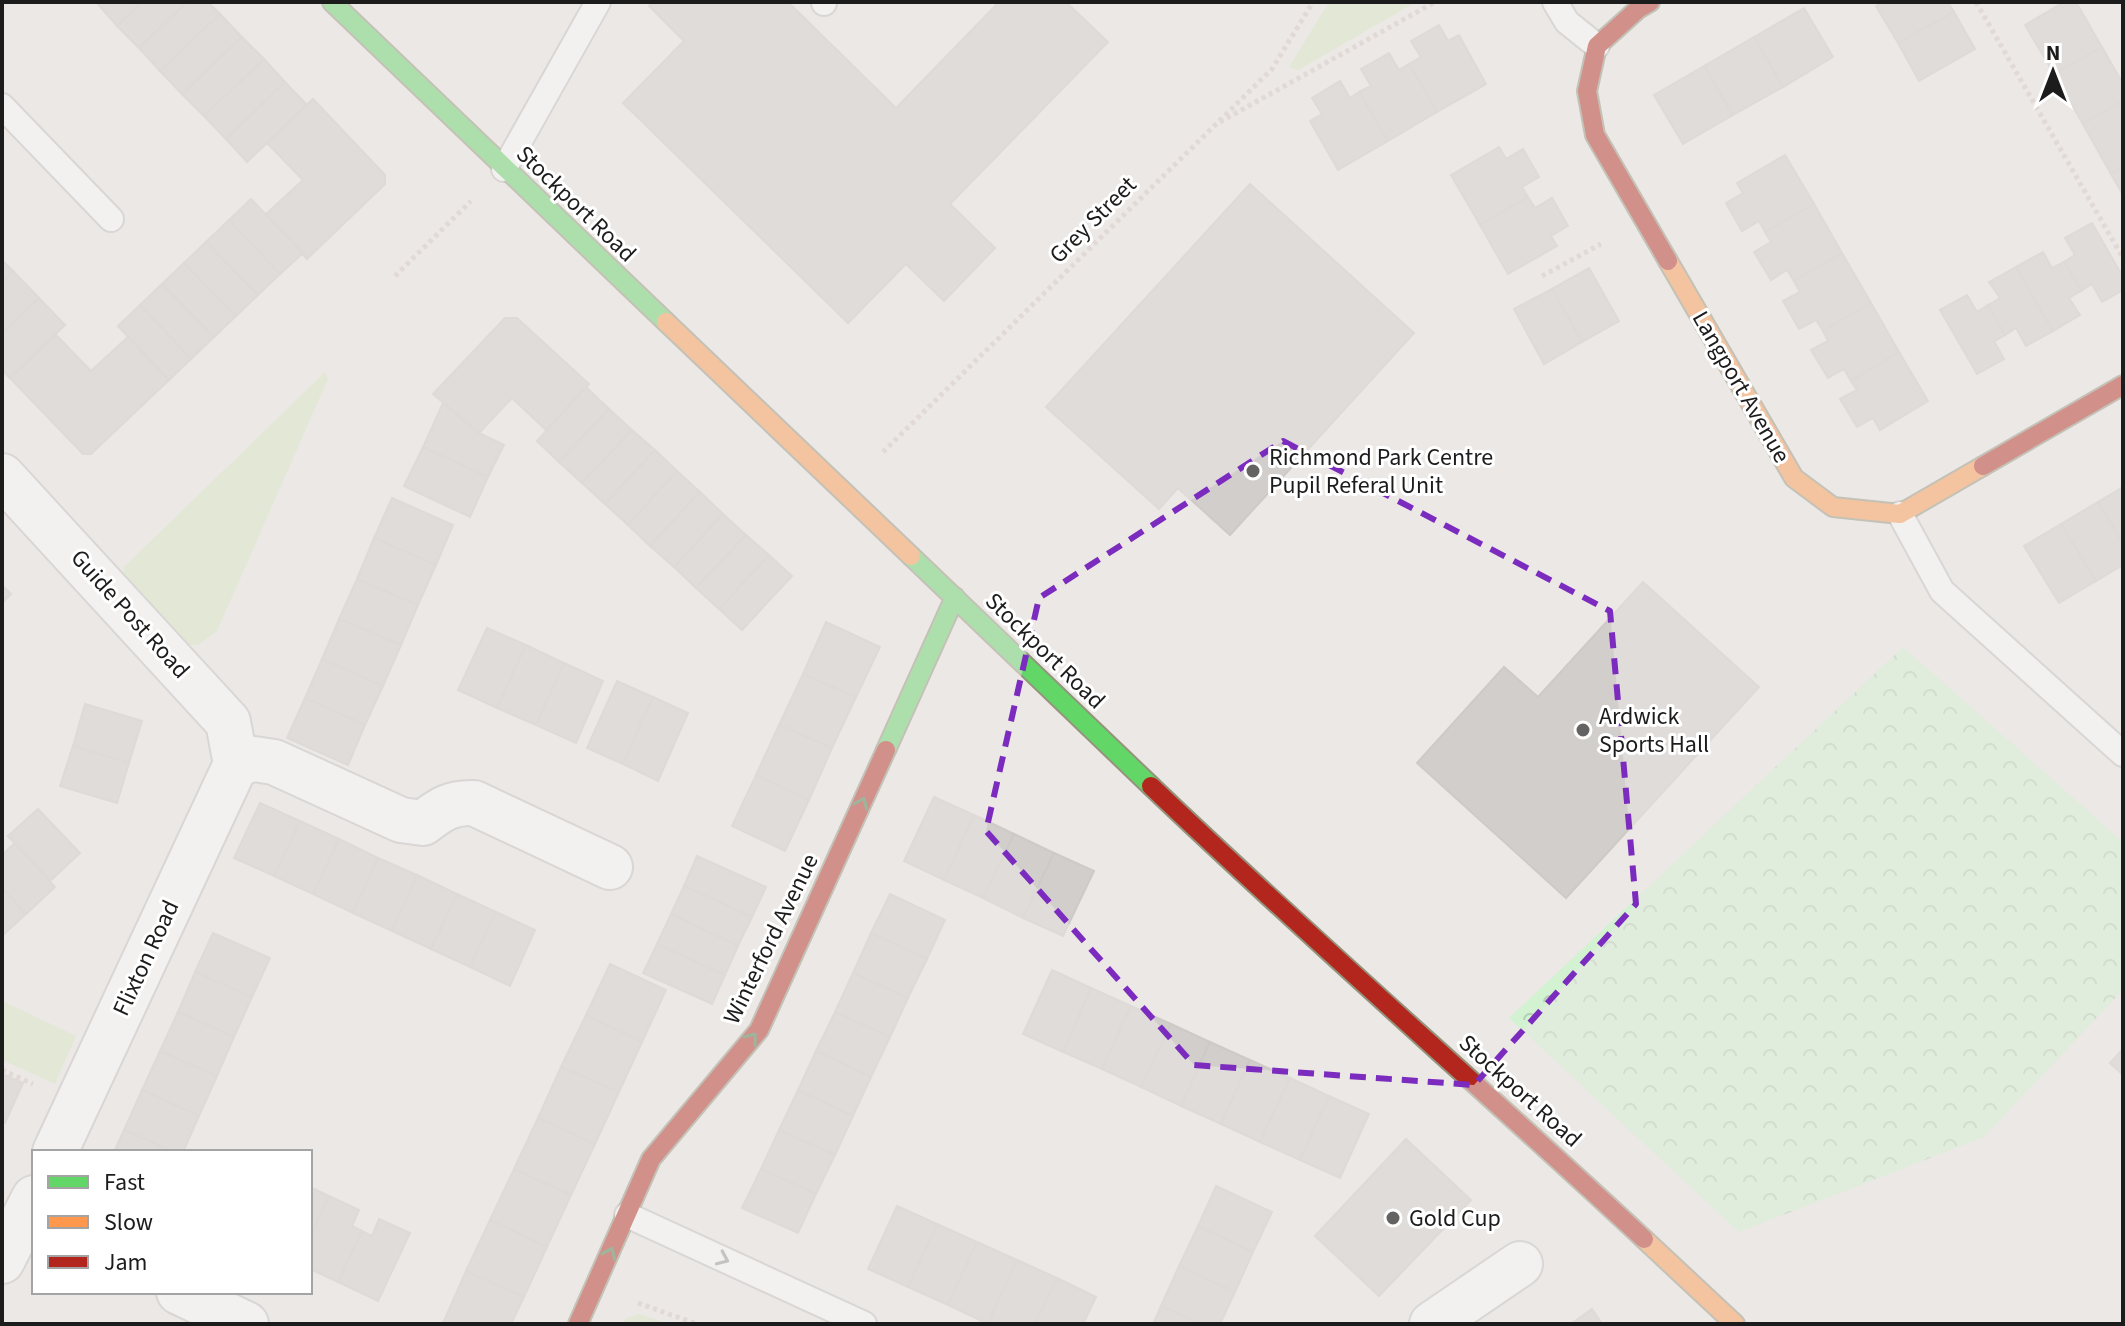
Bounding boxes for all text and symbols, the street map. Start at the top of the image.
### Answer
north arrow [2013,32,2093,112]
text: N [2046,37,2060,69]
street label: Stockport Road [508,138,644,270]
street label: Grey Street [1041,168,1145,272]
street label: Langport Avenue [1683,304,1799,470]
place label: Richmond Park Centre Pupil Referal Unit [1269,440,1493,503]
marker: Richmond Park Centre Pupil Referal Unit [1244,462,1262,480]
street label: Guide Post Road [62,541,198,687]
street label: Stockport Road [977,585,1113,717]
place label: Ardwick Sports Hall [1599,699,1709,762]
marker: Ardwick Sports Hall [1574,721,1592,739]
one-way arrow [852,796,868,811]
street label: Winterford Avenue [715,848,827,1030]
street label: Flixton Road [104,894,188,1022]
street label: Stockport Road [1451,1026,1589,1156]
one-way arrow [742,1033,757,1047]
legend [32,1150,312,1294]
text: Fast [104,1165,145,1200]
place label: Gold Cup [1409,1201,1501,1236]
text: Slow [104,1205,153,1240]
marker: Gold Cup [1384,1209,1402,1227]
text: Jam [104,1245,148,1280]
one-way arrow [600,1247,616,1261]
one-way arrow [715,1250,729,1266]

